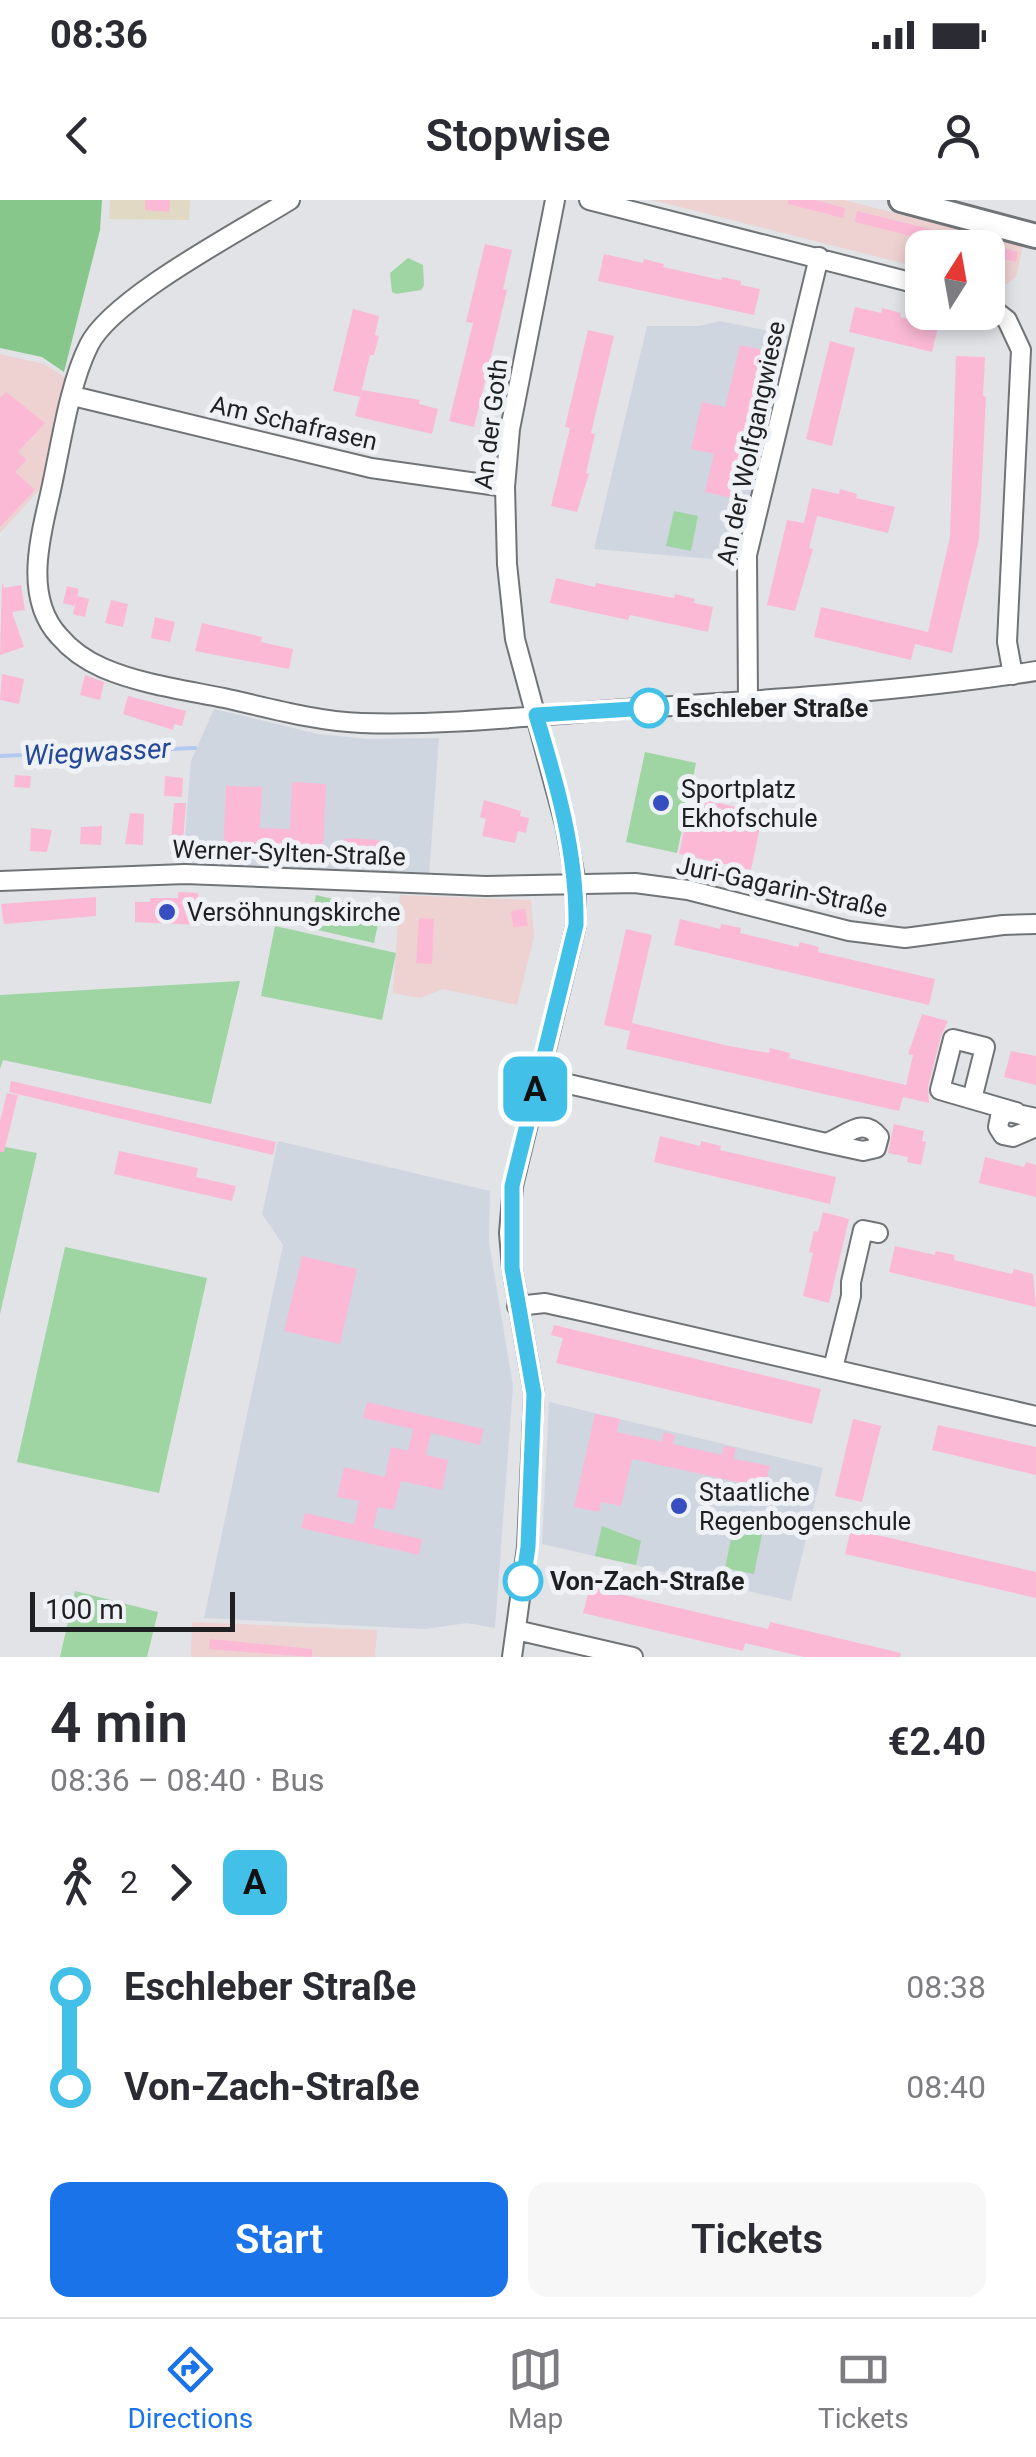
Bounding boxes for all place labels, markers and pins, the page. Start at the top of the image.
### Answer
marker: Eschleber Straße [630,689,668,727]
place label: Eschleber Straße [676,694,868,723]
place label: Sportplatz Ekhofschule [681,775,817,833]
marker: Sportplatz Ekhofschule [650,792,672,814]
place label: Versöhnungskirche [187,898,400,927]
marker: Versöhnungskirche [156,901,178,923]
place label: Staatliche Regenbogenschule [699,1478,911,1536]
marker: Staatliche Regenbogenschule [668,1495,690,1517]
marker: Von-Zach-Straße [504,1562,542,1600]
place label: Von-Zach-Straße [550,1567,744,1596]

